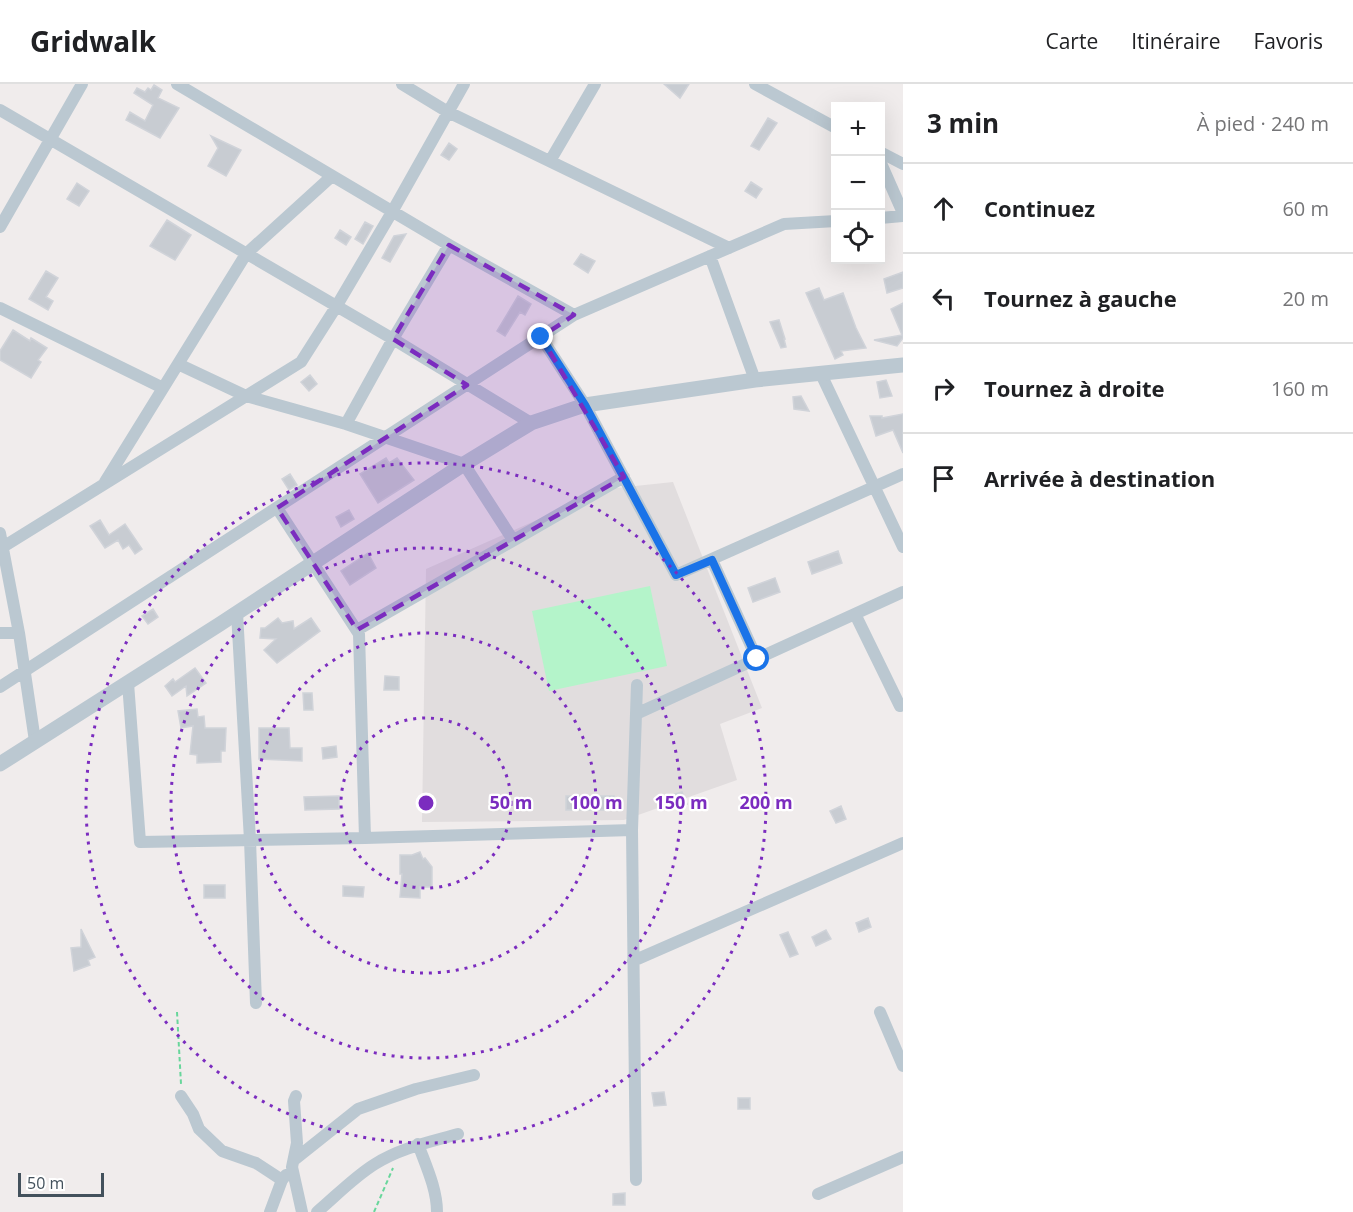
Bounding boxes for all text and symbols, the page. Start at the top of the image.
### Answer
text: Gridwalk [30,22,156,60]
text: Carte [1045,27,1098,55]
text: Itinéraire [1131,27,1220,55]
text: Favoris [1253,27,1323,55]
map controls [831,102,885,264]
button: + [831,102,885,156]
text: 3 min [927,105,999,141]
text: À pied · 240 m [1197,110,1329,137]
button: − [831,156,885,210]
icon: ahead [927,192,960,225]
text: Continuez [984,193,1095,223]
text: 60 m [1282,195,1329,222]
button: locate [831,210,885,264]
icon: left [927,282,960,315]
text: Tournez à gauche [984,283,1177,313]
text: 20 m [1282,285,1329,312]
route end [527,323,553,349]
icon: right [927,372,960,405]
text: Tournez à droite [984,373,1165,403]
text: 160 m [1271,375,1329,402]
icon: arrive [927,462,960,495]
text: Arrivée à destination [984,463,1215,493]
route start [743,645,769,671]
text: 50 m [490,790,532,814]
text: 100 m [569,790,623,814]
text: 150 m [654,790,708,814]
text: 200 m [739,790,793,814]
centre of rings [416,793,436,813]
scale bar [18,1170,104,1198]
text: 50 m [27,1172,64,1194]

